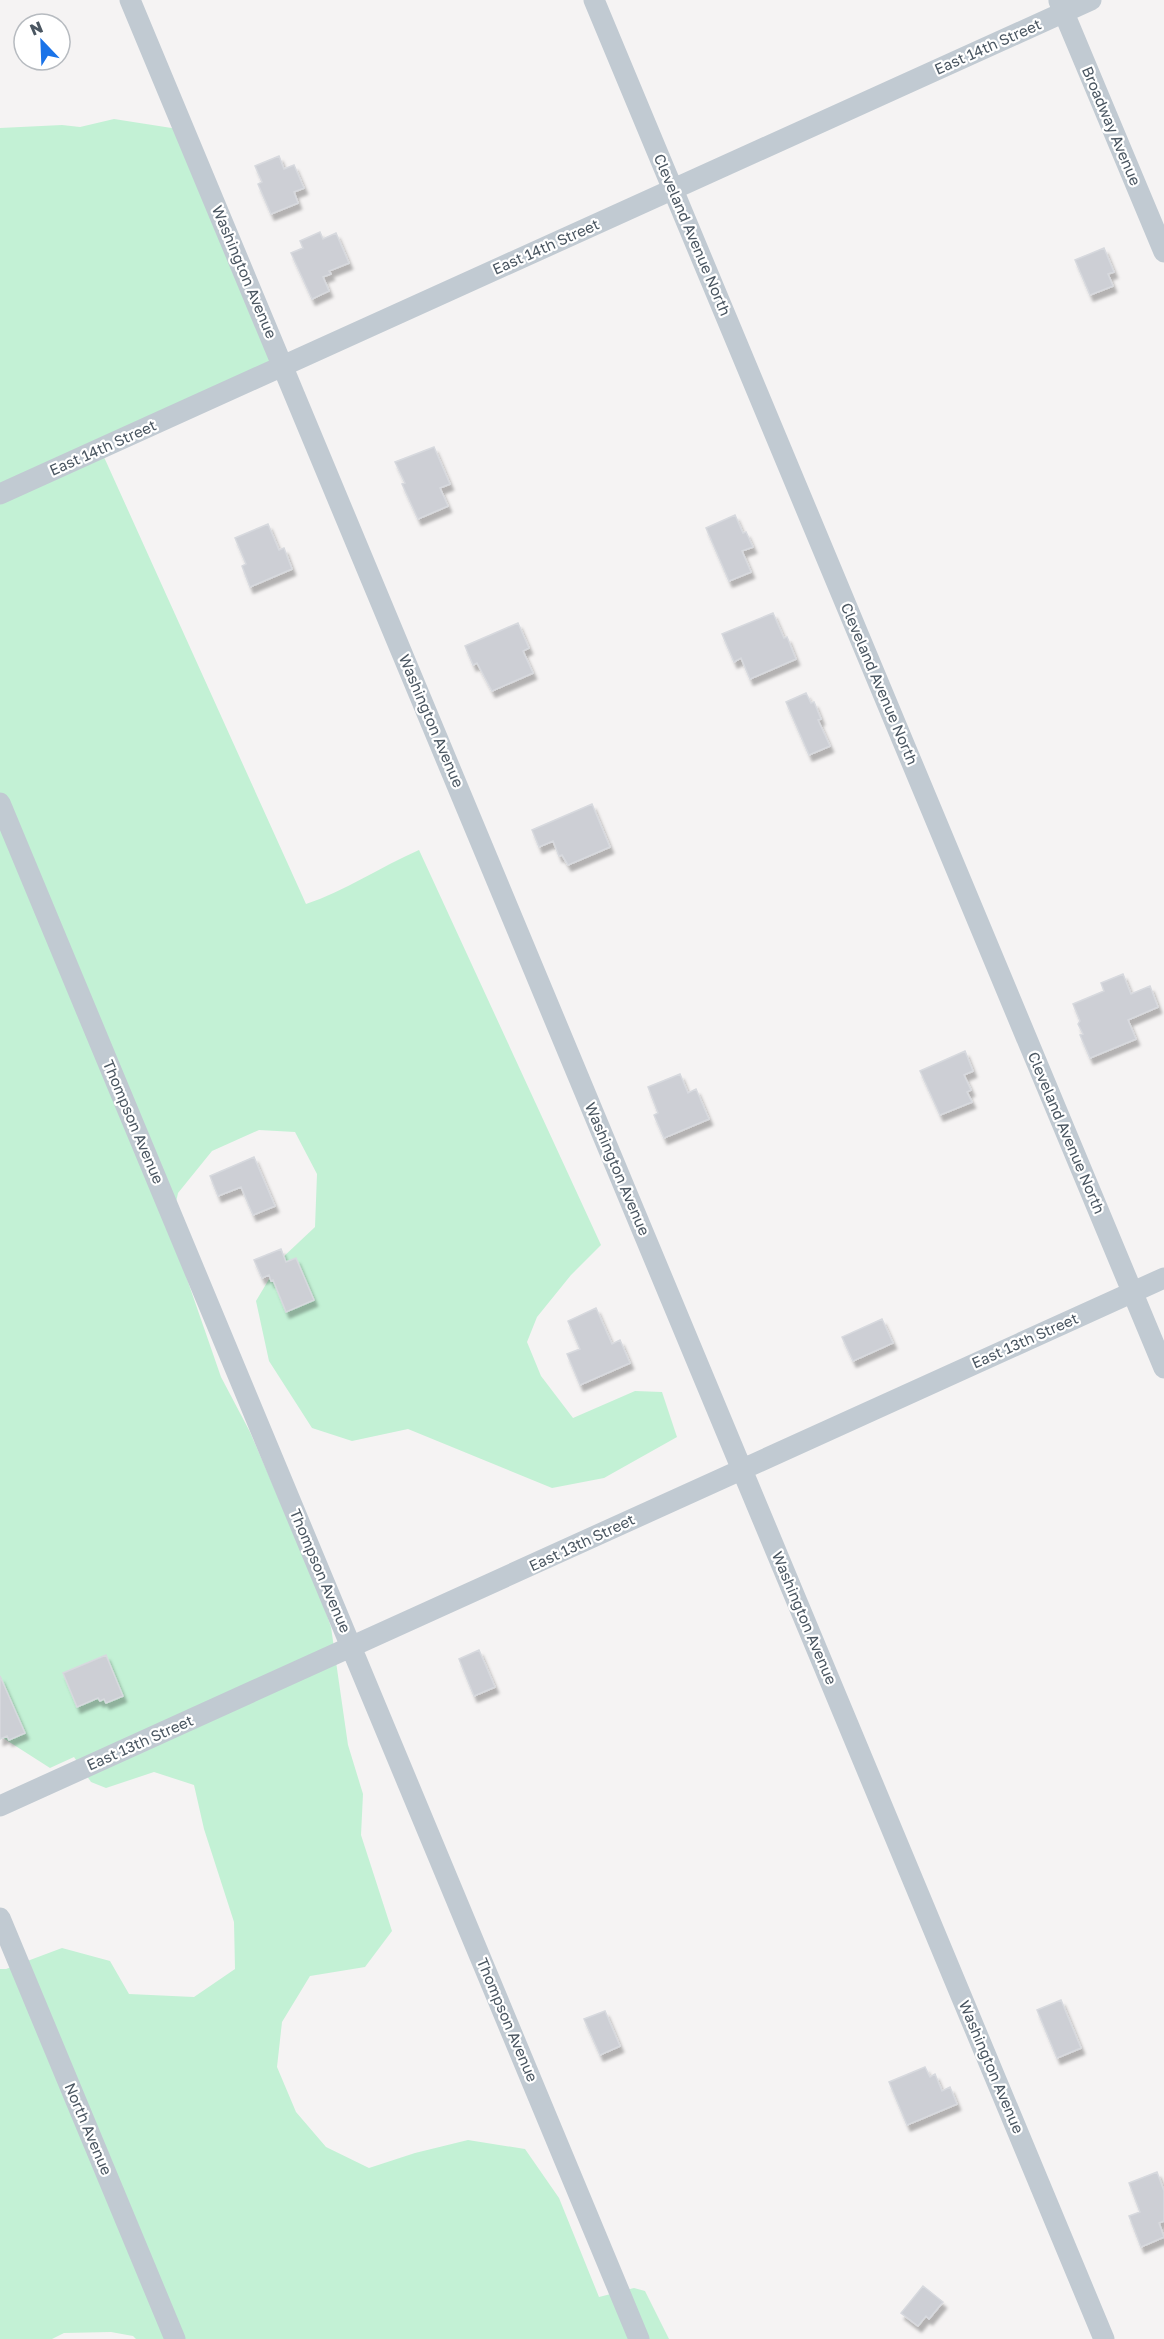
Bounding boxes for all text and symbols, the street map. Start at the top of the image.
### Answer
north arrow [12,12,72,72]
street label: East 14th Street [931,14,1044,78]
text: N [27,17,46,40]
street label: Broadway Avenue [1079,63,1145,188]
street label: Cleveland Avenue North [651,151,735,318]
street label: Washington Avenue [209,202,281,341]
street label: East 14th Street [489,214,602,278]
street label: East 14th Street [46,415,159,479]
street label: Cleveland Avenue North [838,600,922,767]
street label: Washington Avenue [396,651,468,790]
street label: Cleveland Avenue North [1025,1049,1109,1216]
street label: Thompson Avenue [100,1057,168,1187]
street label: Washington Avenue [582,1099,654,1238]
street label: East 13th Street [969,1309,1081,1372]
street label: Thompson Avenue [287,1506,355,1636]
street label: East 13th Street [526,1510,637,1574]
street label: Washington Avenue [769,1548,841,1687]
street label: East 13th Street [84,1711,196,1774]
street label: Thompson Avenue [474,1955,542,2085]
street label: Washington Avenue [956,1997,1028,2136]
street label: North Avenue [61,2080,117,2178]

